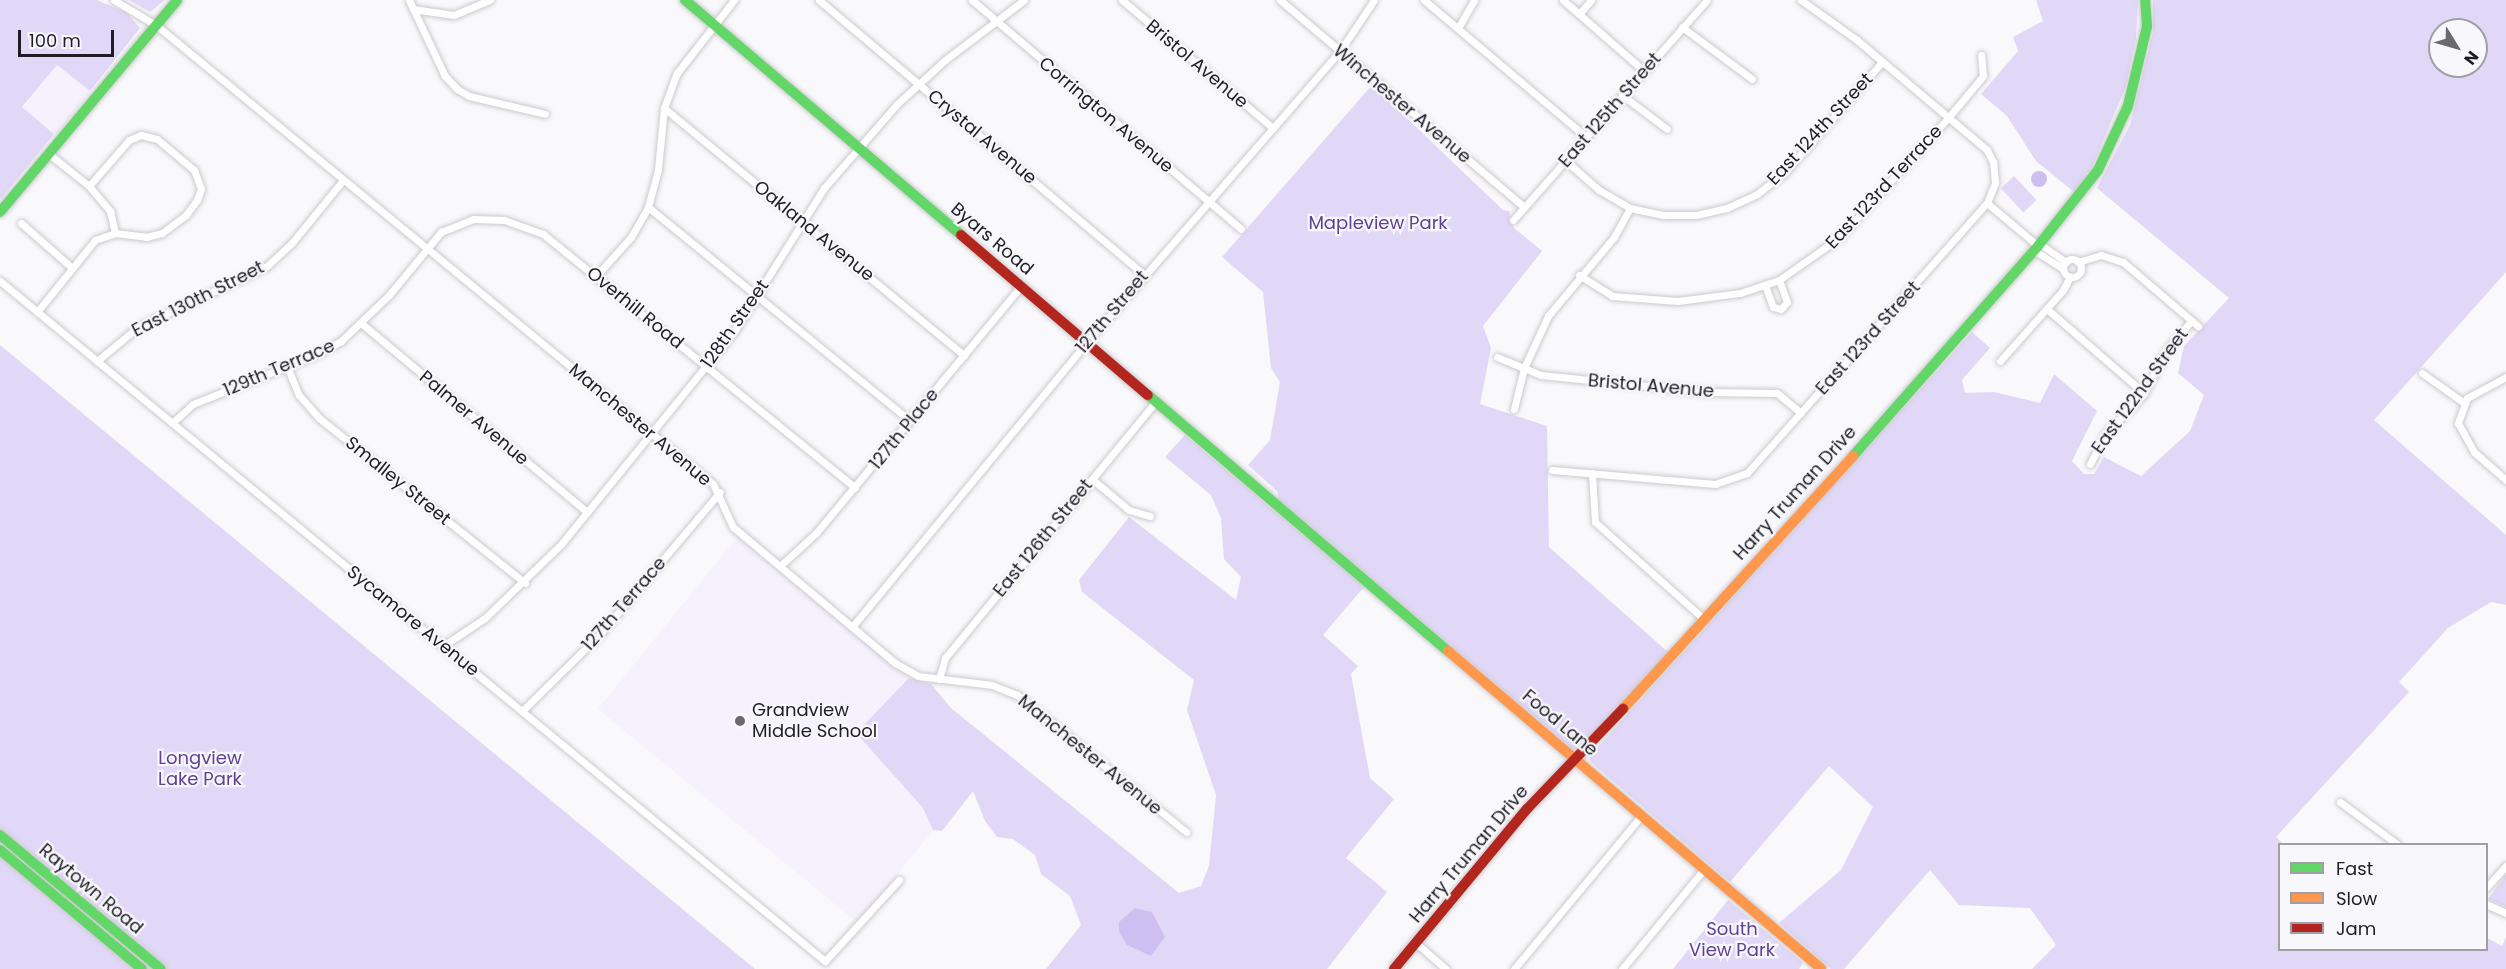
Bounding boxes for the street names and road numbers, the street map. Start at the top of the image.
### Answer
street label: Bristol Avenue [1142,15,1252,113]
street label: Winchester Avenue [1329,40,1475,168]
street label: East 125th Street [1554,48,1666,172]
street label: Corrington Avenue [1034,52,1178,178]
street label: East 124th Street [1763,69,1877,189]
street label: Crystal Avenue [923,85,1041,189]
street label: East 123rd Terrace [1821,121,1947,253]
street label: Oakland Avenue [750,176,878,286]
street label: Byars Road [946,198,1038,280]
street label: East 130th Street [128,256,268,342]
street label: Overhill Road [582,262,688,354]
street label: 127th Street [1071,266,1153,358]
street label: 128th Street [697,276,773,372]
street label: East 123rd Street [1811,277,1925,399]
street label: East 122nd Street [2087,324,2193,458]
street label: 129th Terrace [220,335,338,401]
street label: Manchester Avenue [564,359,716,491]
street label: Palmer Avenue [415,366,533,470]
street label: Bristol Avenue [1587,370,1715,402]
street label: 127th Place [865,384,943,474]
street label: Harry Truman Drive [1729,421,1861,565]
street label: Smalley Street [341,432,455,530]
street label: East 126th Street [989,475,1097,601]
street label: 127th Terrace [577,553,671,655]
street label: Sycamore Avenue [342,561,484,681]
street label: Food Lane [1518,685,1602,761]
street label: Manchester Avenue [1014,690,1166,820]
street label: Harry Truman Drive [1405,781,1533,927]
street label: Raytown Road [35,839,147,939]

